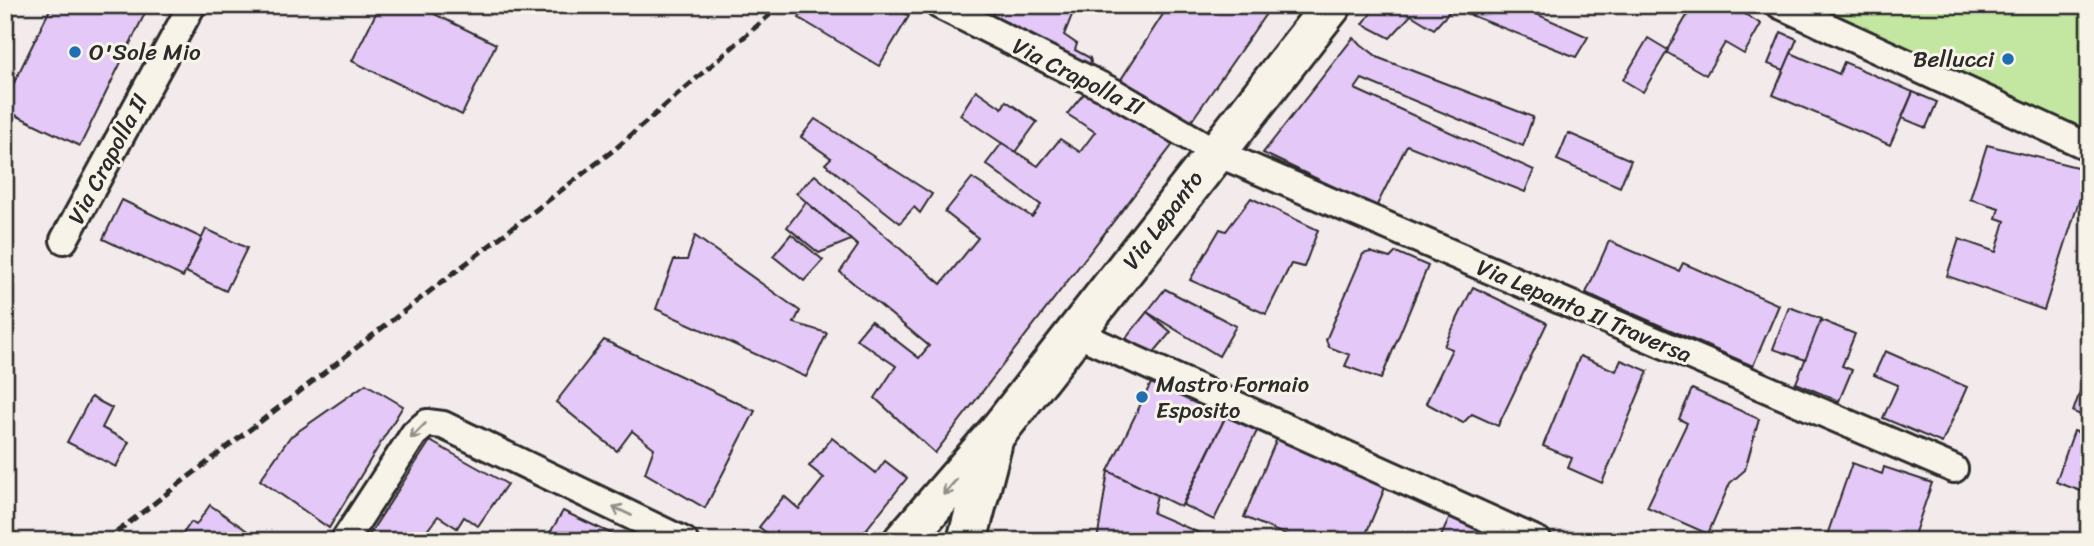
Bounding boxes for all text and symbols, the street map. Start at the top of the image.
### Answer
street label: Via Crapolla II [1005,26,1151,128]
place label: O'Sole Mio [89,32,201,73]
place label: Bellucci [1913,39,1995,80]
marker: O'Sole Mio [67,44,83,60]
marker: Bellucci [2000,51,2016,67]
street label: Via Crapolla II [56,86,160,232]
street label: Via Lepanto [1112,161,1215,279]
street label: Via Lepanto II Traversa [1470,247,1698,375]
place label: Mastro Fornaio Esposito [1156,364,1309,431]
marker: Mastro Fornaio Esposito [1134,389,1150,405]
one-way arrow [410,423,427,440]
one-way arrow [942,478,958,496]
one-way arrow [612,504,633,517]

